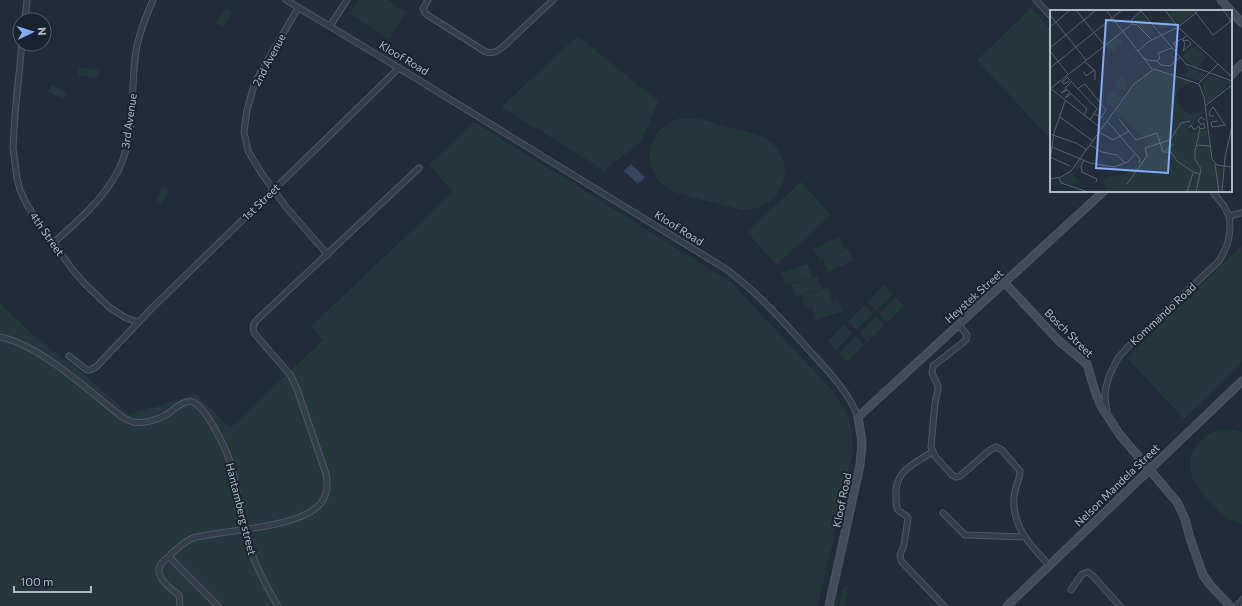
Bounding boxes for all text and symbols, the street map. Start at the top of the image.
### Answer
inset map [1050,10,1232,192]
north arrow [12,12,52,52]
text: N [36,27,49,36]
street label: 2nd Avenue [249,31,288,88]
street label: Kloof Road [377,38,431,77]
street label: 3rd Avenue [118,92,139,149]
street label: 1st Street [239,180,283,223]
street label: Kloof Road [652,207,706,248]
street label: 4th Street [28,209,68,259]
street label: Heystek Street [942,266,1006,325]
street label: Kommando Road [1127,280,1198,348]
street label: Bosch Street [1042,306,1097,360]
street label: Nelson Mandela Street [1071,440,1162,529]
street label: Hantamberg street [224,461,259,557]
street label: Kloof Road [829,471,854,528]
scale bar [14,568,91,594]
text: 100 m [20,574,54,588]

